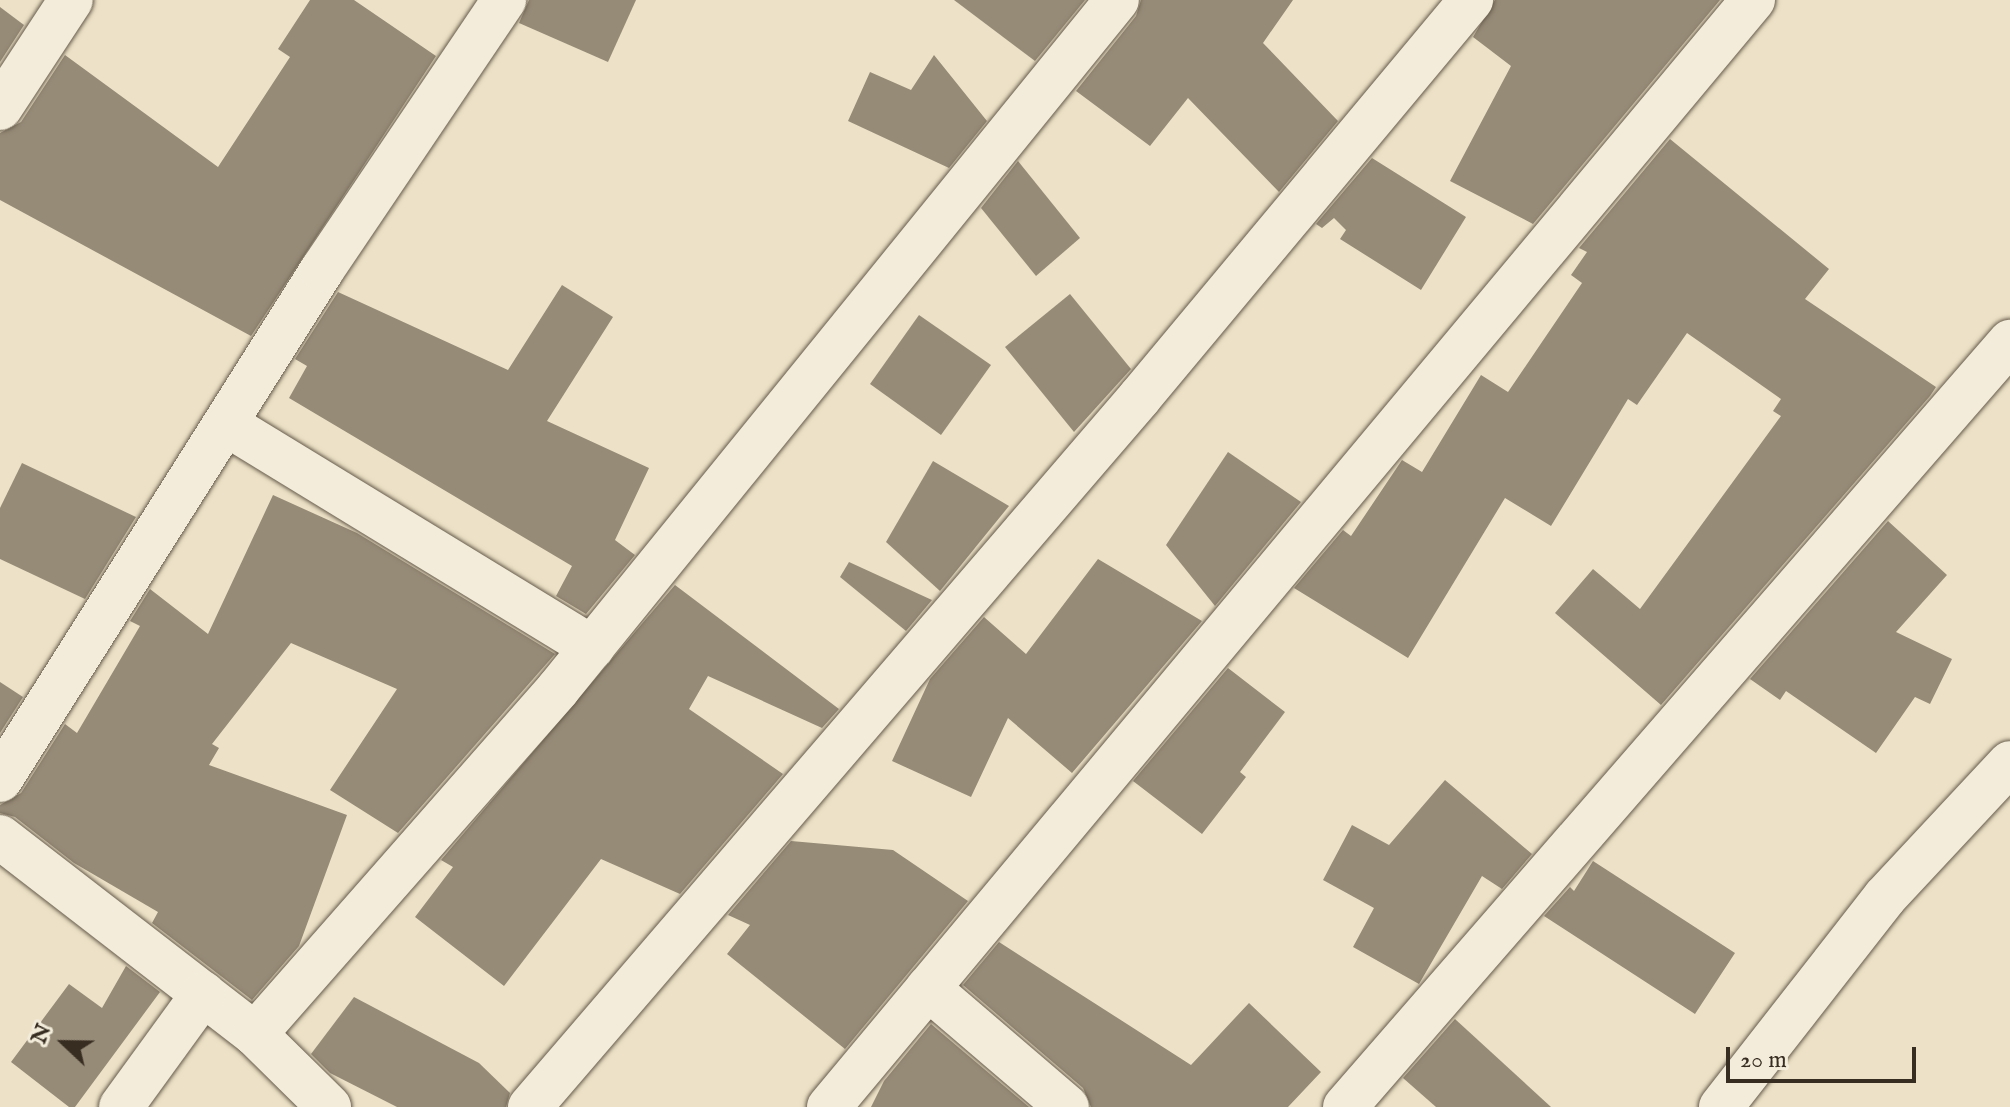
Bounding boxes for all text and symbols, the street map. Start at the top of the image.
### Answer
north arrow [24,1003,104,1083]
text: N [25,1020,58,1048]
scale bar [1730,1031,1920,1081]
text: 20 m [1740,1045,1787,1076]

